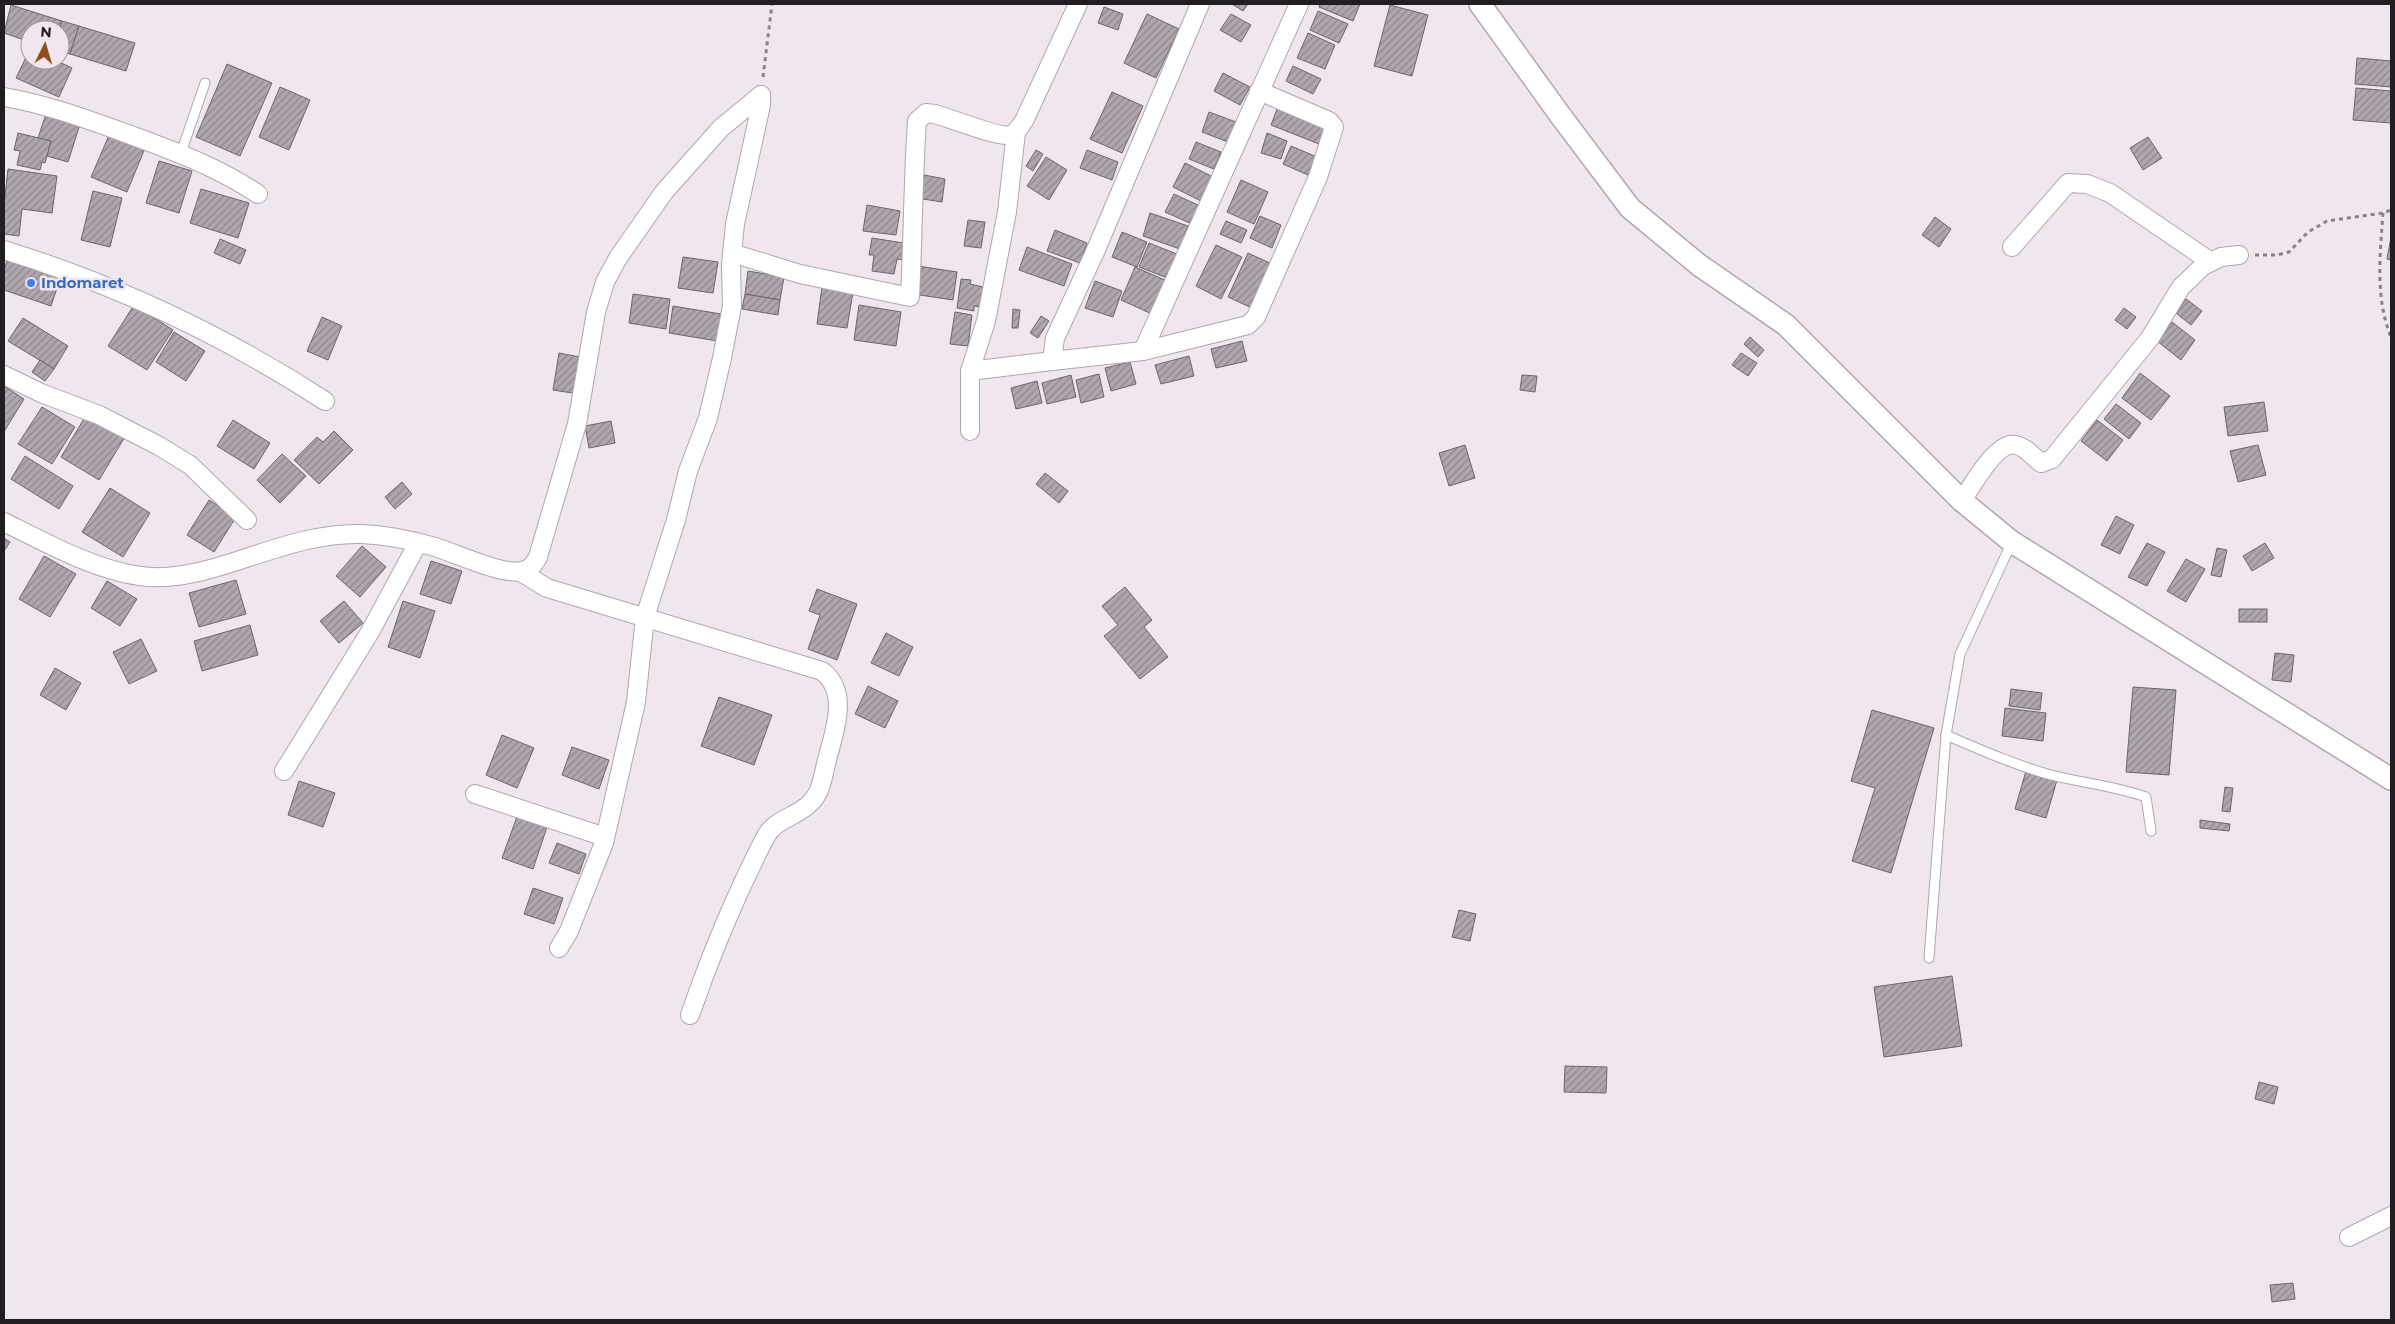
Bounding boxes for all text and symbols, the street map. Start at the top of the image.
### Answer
north arrow [20,20,70,70]
text: N [40,23,53,42]
place label: Indomaret [41,273,124,292]
marker: Indomaret [25,277,37,289]

